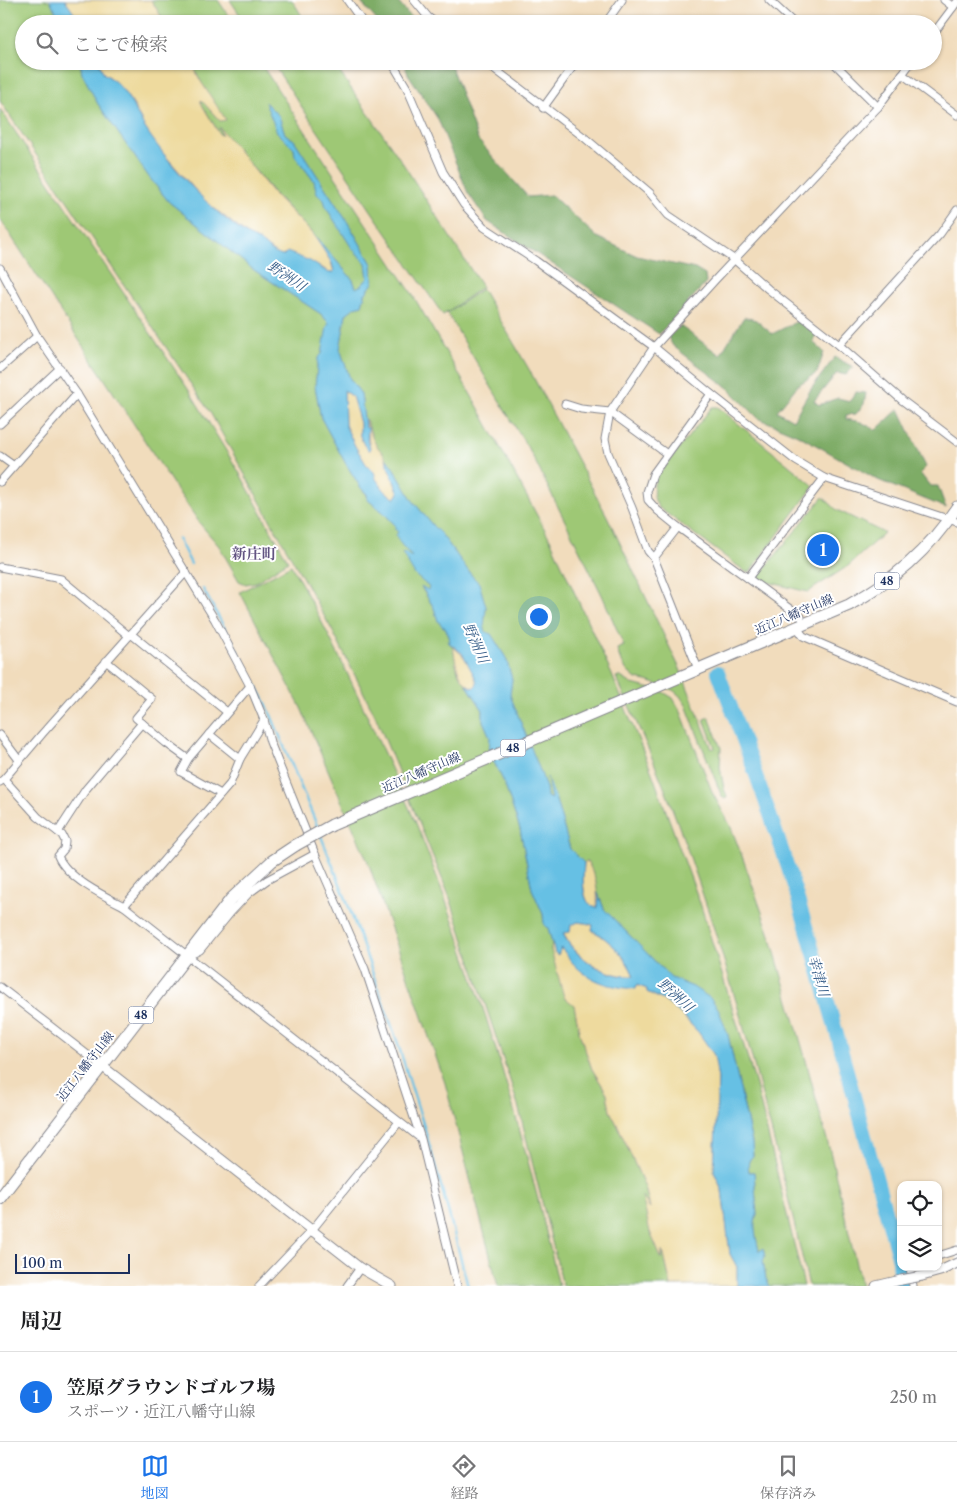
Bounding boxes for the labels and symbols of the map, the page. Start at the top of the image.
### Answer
water label: 野洲川 [265,257,311,296]
pin: 1 [807,531,839,569]
district label: 新庄町 [231,544,277,563]
road number: 48 [874,572,900,590]
street label: 近江八幡守山線 [752,591,836,637]
your location [526,604,552,630]
water label: 野洲川 [459,620,494,668]
road number: 48 [500,740,526,756]
street label: 近江八幡守山線 [379,749,463,795]
water label: 幸津川 [805,953,834,1001]
water label: 野洲川 [654,974,699,1017]
road number: 48 [128,1006,154,1024]
street label: 近江八幡守山線 [53,1028,117,1104]
scale bar [15,1251,130,1274]

